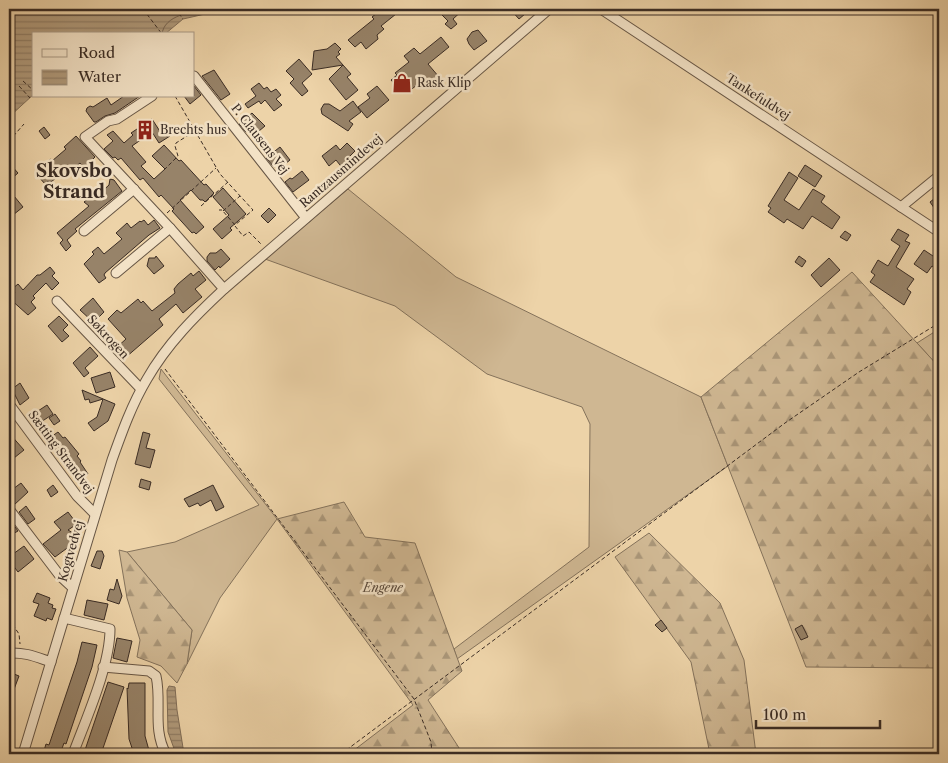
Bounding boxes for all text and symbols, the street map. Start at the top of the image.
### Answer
legend [32,32,195,98]
text: Road [78,43,115,62]
text: Water [77,67,122,86]
street label: Tankefuldvej [723,70,793,123]
shop icon: Rask Klip [391,72,413,94]
place label: Rask Klip [417,75,471,90]
street label: P. Clausens Vej [228,101,292,177]
building icon: Brechts hus [134,119,156,141]
place label: Brechts hus [160,122,227,137]
street label: Rantzausmindevej [296,131,385,211]
district label: Skovsbo Strand [36,160,112,203]
street label: Søkrogen [84,312,133,362]
street label: Sætting Strandvej [25,407,98,496]
street label: Kogtvedvej [55,518,86,583]
park label: Engene [362,580,404,595]
scale bar [756,698,879,730]
text: 100 m [763,705,806,724]

